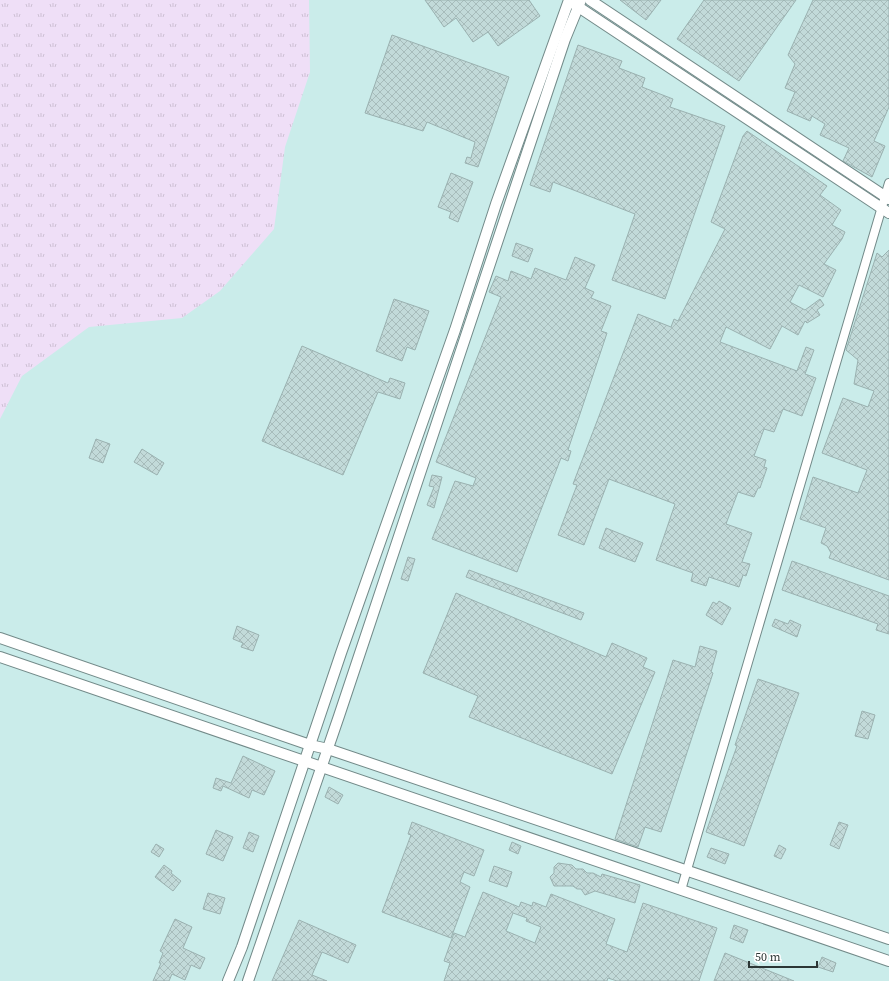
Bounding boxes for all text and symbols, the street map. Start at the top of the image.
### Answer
scale bar [749,943,817,969]
text: 50 m [755,949,781,965]

